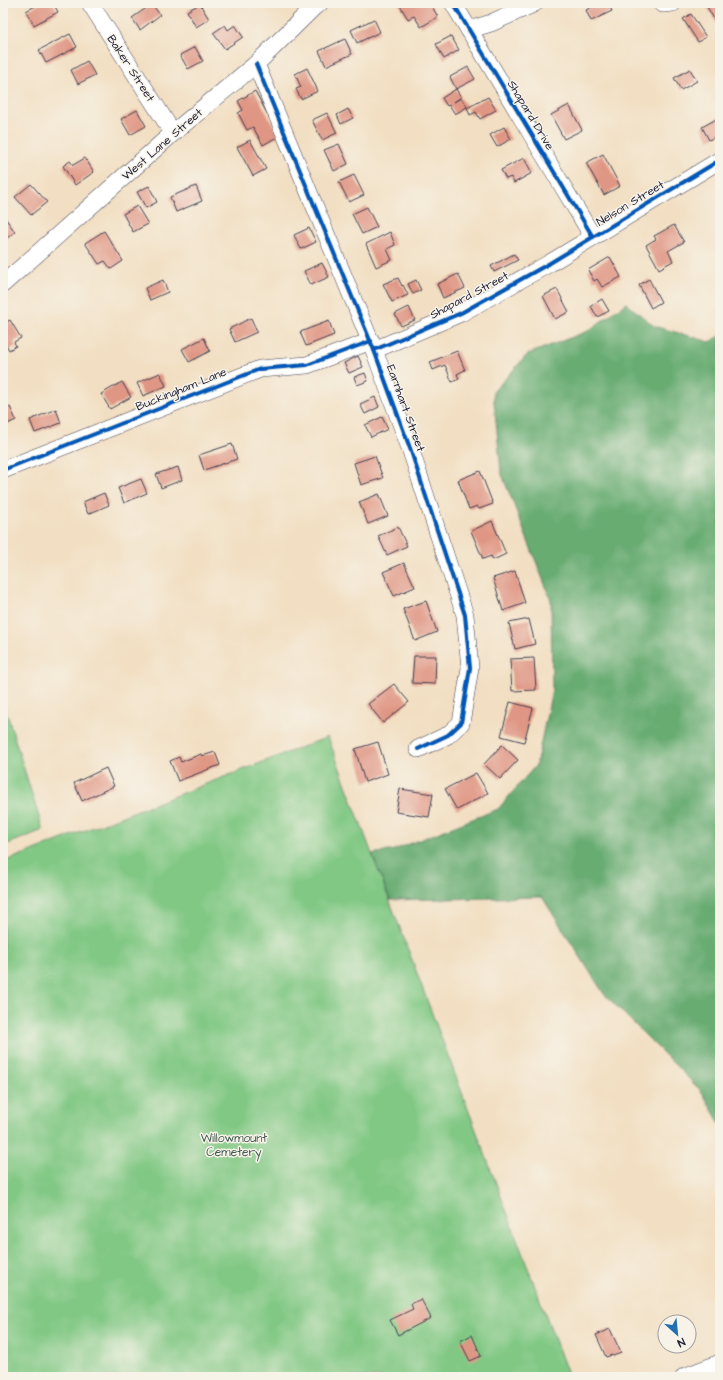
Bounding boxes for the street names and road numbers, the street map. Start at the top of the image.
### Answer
street label: Baker Street [102,31,159,105]
street label: Shapard Drive [503,77,558,154]
street label: West Lane Street [118,104,207,184]
street label: Nelson Street [593,176,668,230]
street label: Shapard Street [427,267,512,323]
street label: Earnhart Street [382,362,429,454]
street label: Buckingham Lane [133,363,230,416]

